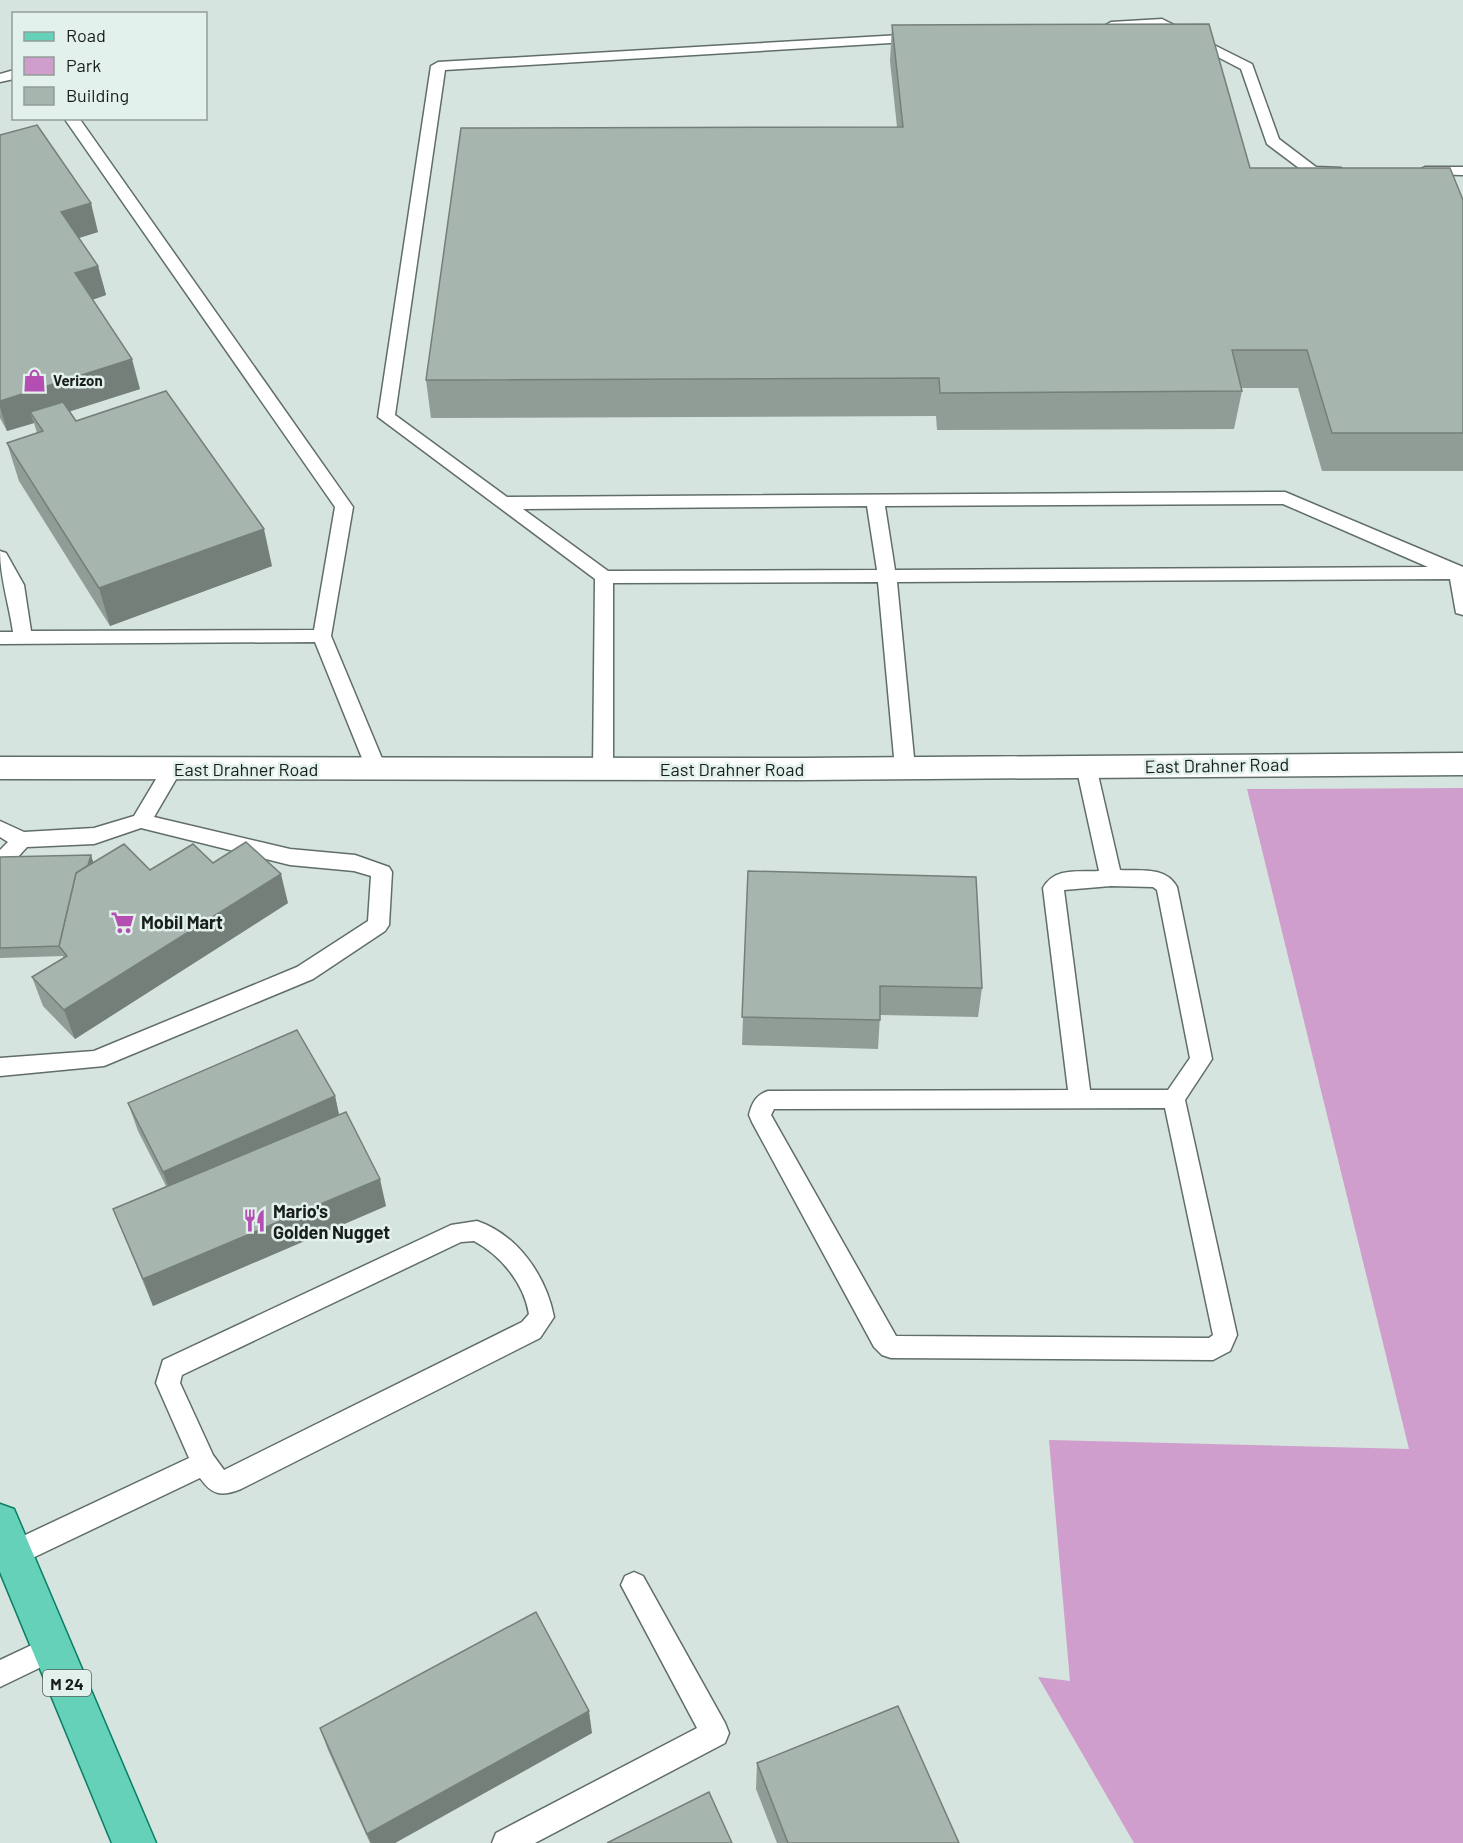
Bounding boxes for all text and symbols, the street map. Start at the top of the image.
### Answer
legend [12,12,207,120]
text: Road [66,24,106,46]
text: Park [66,54,101,76]
text: Building [66,84,129,106]
shop icon: Verizon [22,367,48,393]
place label: Verizon [53,371,103,389]
street label: East Drahner Road [1145,753,1289,777]
street label: East Drahner Road [174,758,318,780]
street label: East Drahner Road [660,758,804,780]
supermarket icon: Mobil Mart [110,909,136,935]
place label: Mobil Mart [141,911,223,933]
place label: Mario's Golden Nugget [273,1200,390,1243]
restaurant icon: Mario's Golden Nugget [242,1208,268,1234]
road number: M 24 [43,1670,91,1696]

